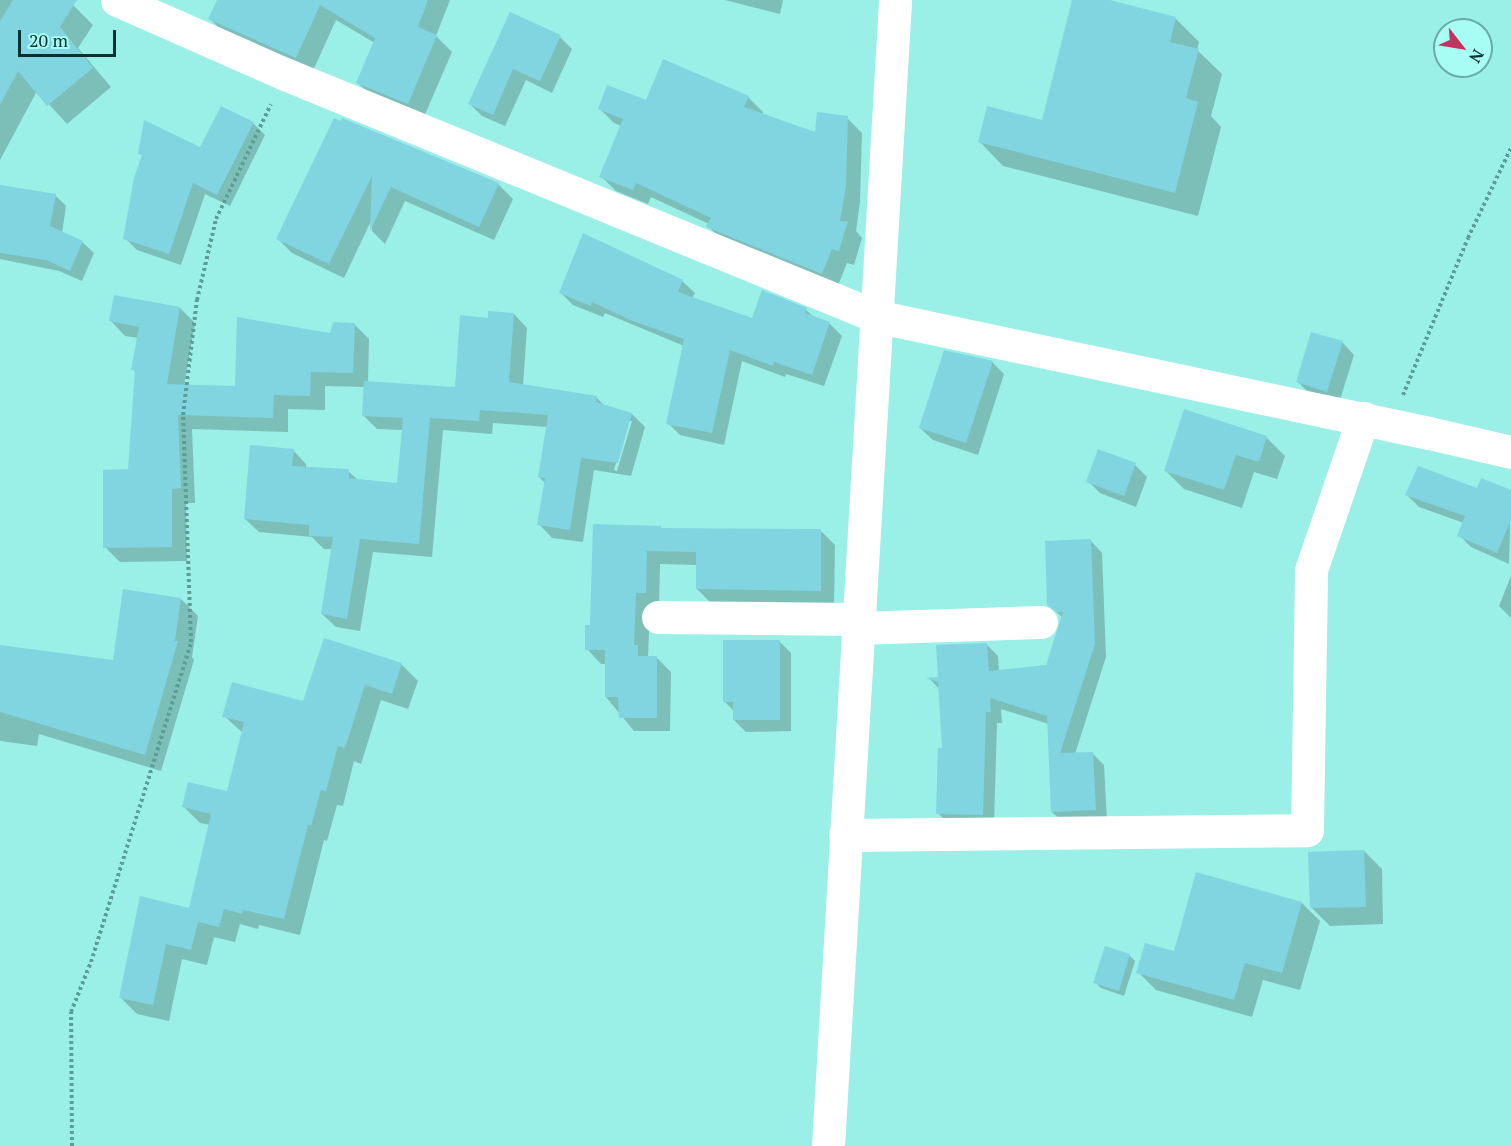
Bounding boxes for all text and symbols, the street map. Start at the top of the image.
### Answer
scale bar [21,18,118,56]
north arrow [1433,18,1493,78]
text: 20 m [29,28,68,52]
text: N [1464,45,1489,67]

